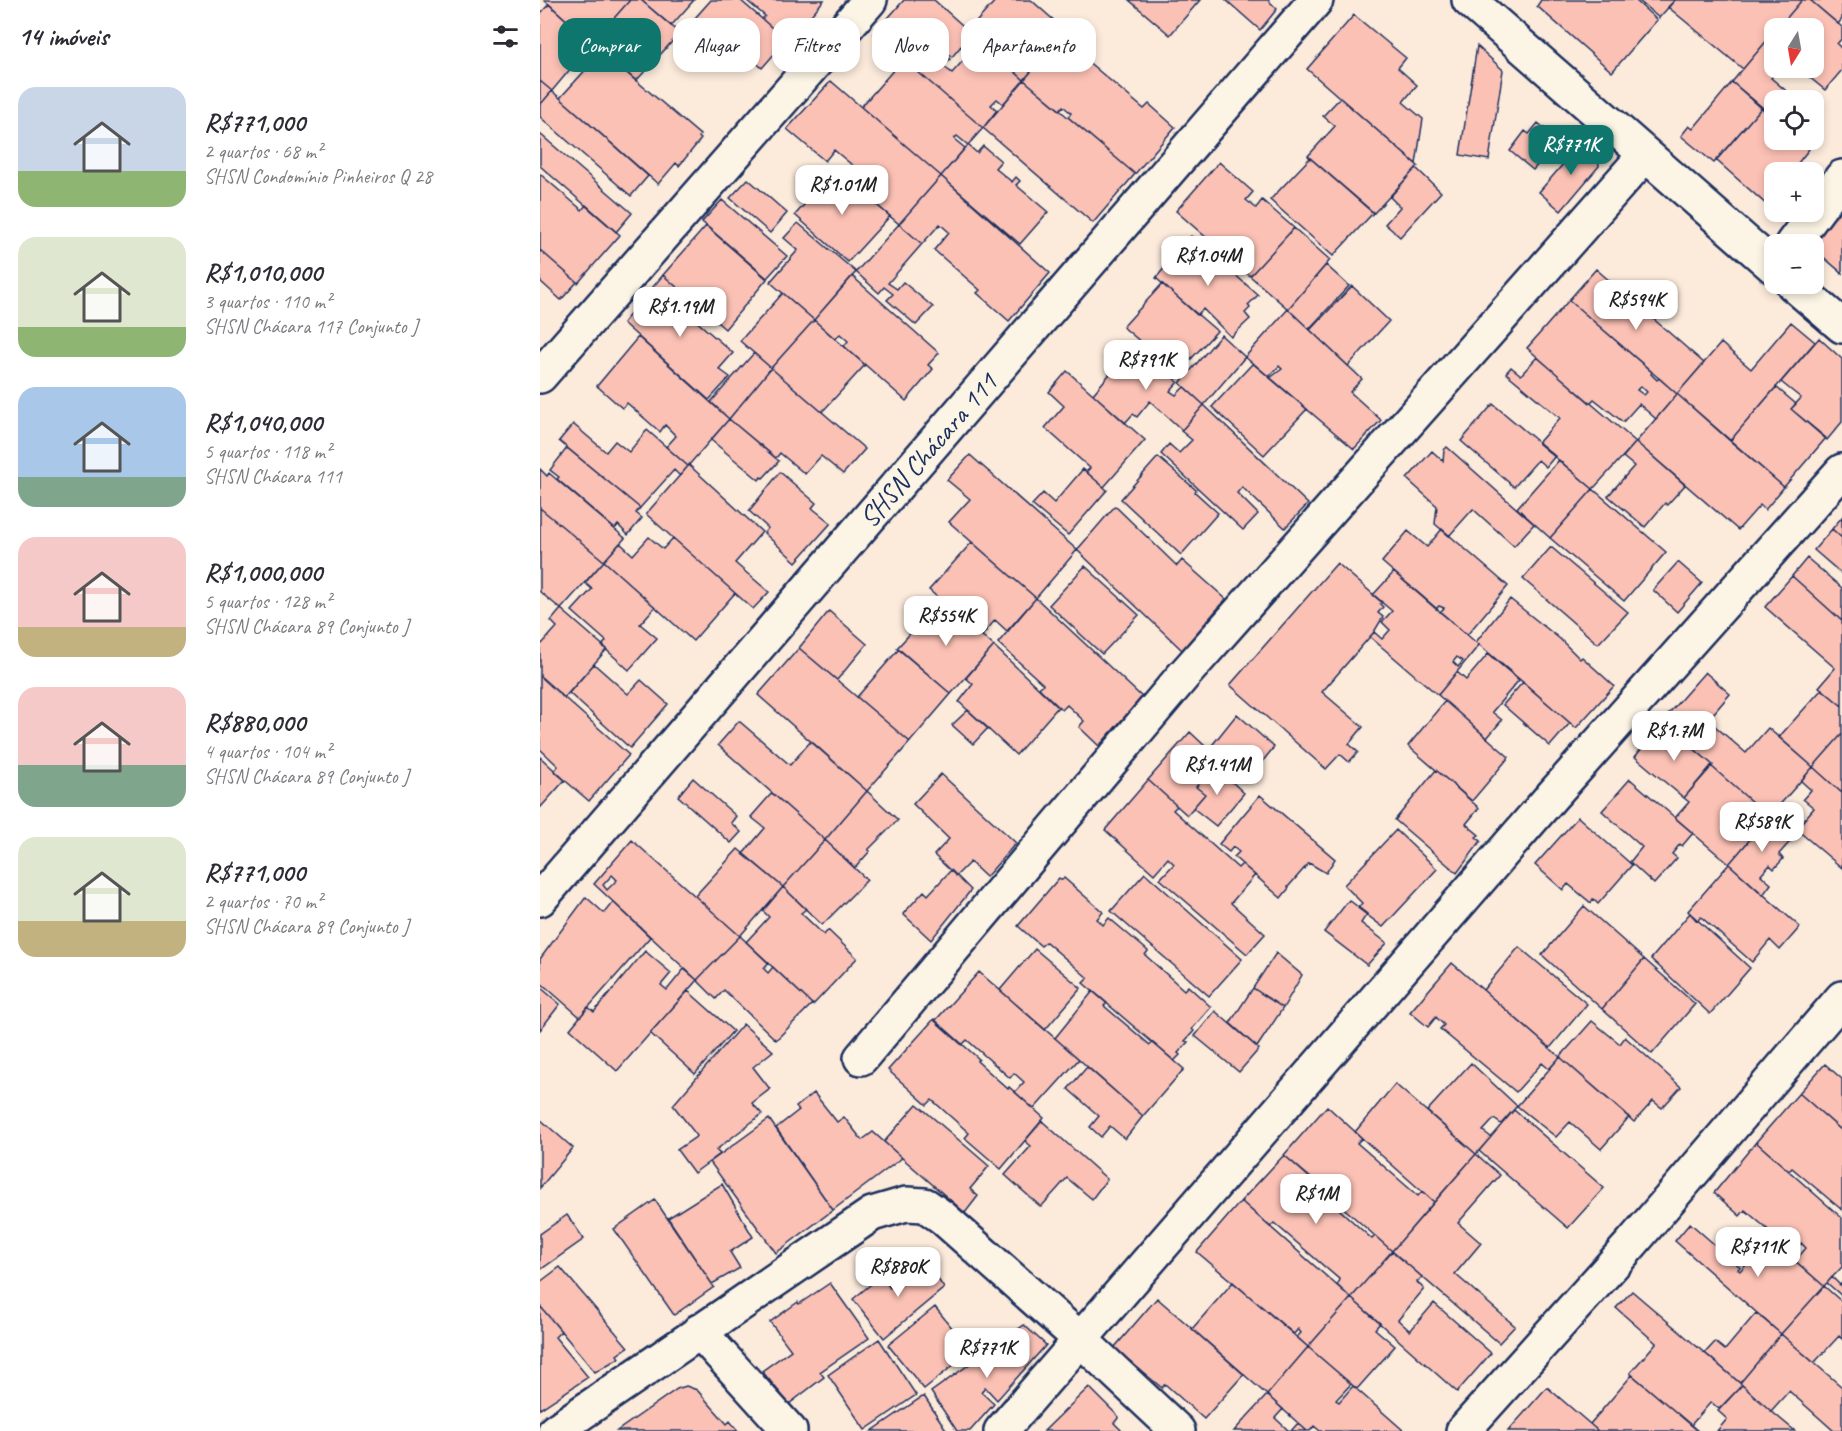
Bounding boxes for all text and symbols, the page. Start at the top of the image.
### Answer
chip: Comprar [558,18,661,72]
chip: Alugar [673,18,760,72]
chip: Filtros [772,18,860,72]
chip: Novo [872,18,949,72]
chip: Apartamento [961,18,1096,72]
north arrow [1764,18,1824,78]
map controls [1764,18,1824,294]
text: 14 imóveis [18,20,108,53]
icon: filters [489,20,522,53]
button: locate [1764,90,1824,150]
text: R$771,000 [204,106,305,139]
icon: home [66,111,138,183]
pin: R$771K [1522,125,1620,176]
text: R$771K [1543,132,1599,157]
text: 2 quartos · 68 m² [204,139,322,164]
button: + [1764,162,1824,222]
text: SHSN Condomínio Pinheiros Q 28 [204,164,432,189]
pin: R$1.01M [787,165,897,216]
text: R$1.01M [809,172,875,197]
button: − [1764,234,1824,294]
pin: R$1.04M [1153,236,1263,287]
text: R$1.04M [1175,243,1241,268]
text: R$1,010,000 [204,256,322,289]
icon: home [66,261,138,333]
pin: R$594K [1587,280,1685,331]
pin: R$1.19M [625,287,735,338]
text: R$594K [1608,287,1664,312]
text: 3 quartos · 110 m² [204,289,331,314]
text: R$1.19M [647,294,713,319]
text: SHSN Chácara 117 Conjunto J [204,314,418,339]
pin: R$791K [1097,340,1195,391]
text: R$791K [1118,347,1174,372]
street label: SHSN Chácara 111 [851,365,1006,534]
text: R$1,040,000 [204,406,322,439]
icon: home [66,411,138,483]
text: 5 quartos · 118 m² [204,439,331,464]
text: SHSN Chácara 111 [204,464,342,489]
text: R$1,000,000 [204,556,322,589]
icon: home [66,561,138,633]
text: 5 quartos · 128 m² [204,589,331,614]
pin: R$554K [897,596,995,647]
text: R$554K [918,603,974,628]
text: SHSN Chácara 89 Conjunto J [204,614,409,639]
text: R$880,000 [204,706,305,739]
icon: home [66,711,138,783]
pin: R$1.7M [1625,711,1723,762]
text: R$1.7M [1646,718,1702,743]
text: 4 quartos · 104 m² [204,739,331,764]
pin: R$1.41M [1162,745,1272,796]
text: R$1.41M [1184,752,1250,777]
text: SHSN Chácara 89 Conjunto J [204,764,409,789]
pin: R$589K [1713,802,1811,853]
text: R$589K [1734,809,1790,834]
text: R$771,000 [204,856,305,889]
icon: home [66,861,138,933]
text: 2 quartos · 70 m² [204,889,322,914]
text: SHSN Chácara 89 Conjunto J [204,914,409,939]
pin: R$1M [1280,1174,1352,1225]
text: R$1M [1294,1181,1338,1206]
pin: R$711K [1709,1227,1807,1278]
text: R$711K [1730,1234,1786,1259]
pin: R$880K [849,1247,947,1298]
text: R$880K [869,1254,927,1279]
pin: R$771K [938,1328,1036,1379]
text: R$771K [959,1335,1015,1360]

